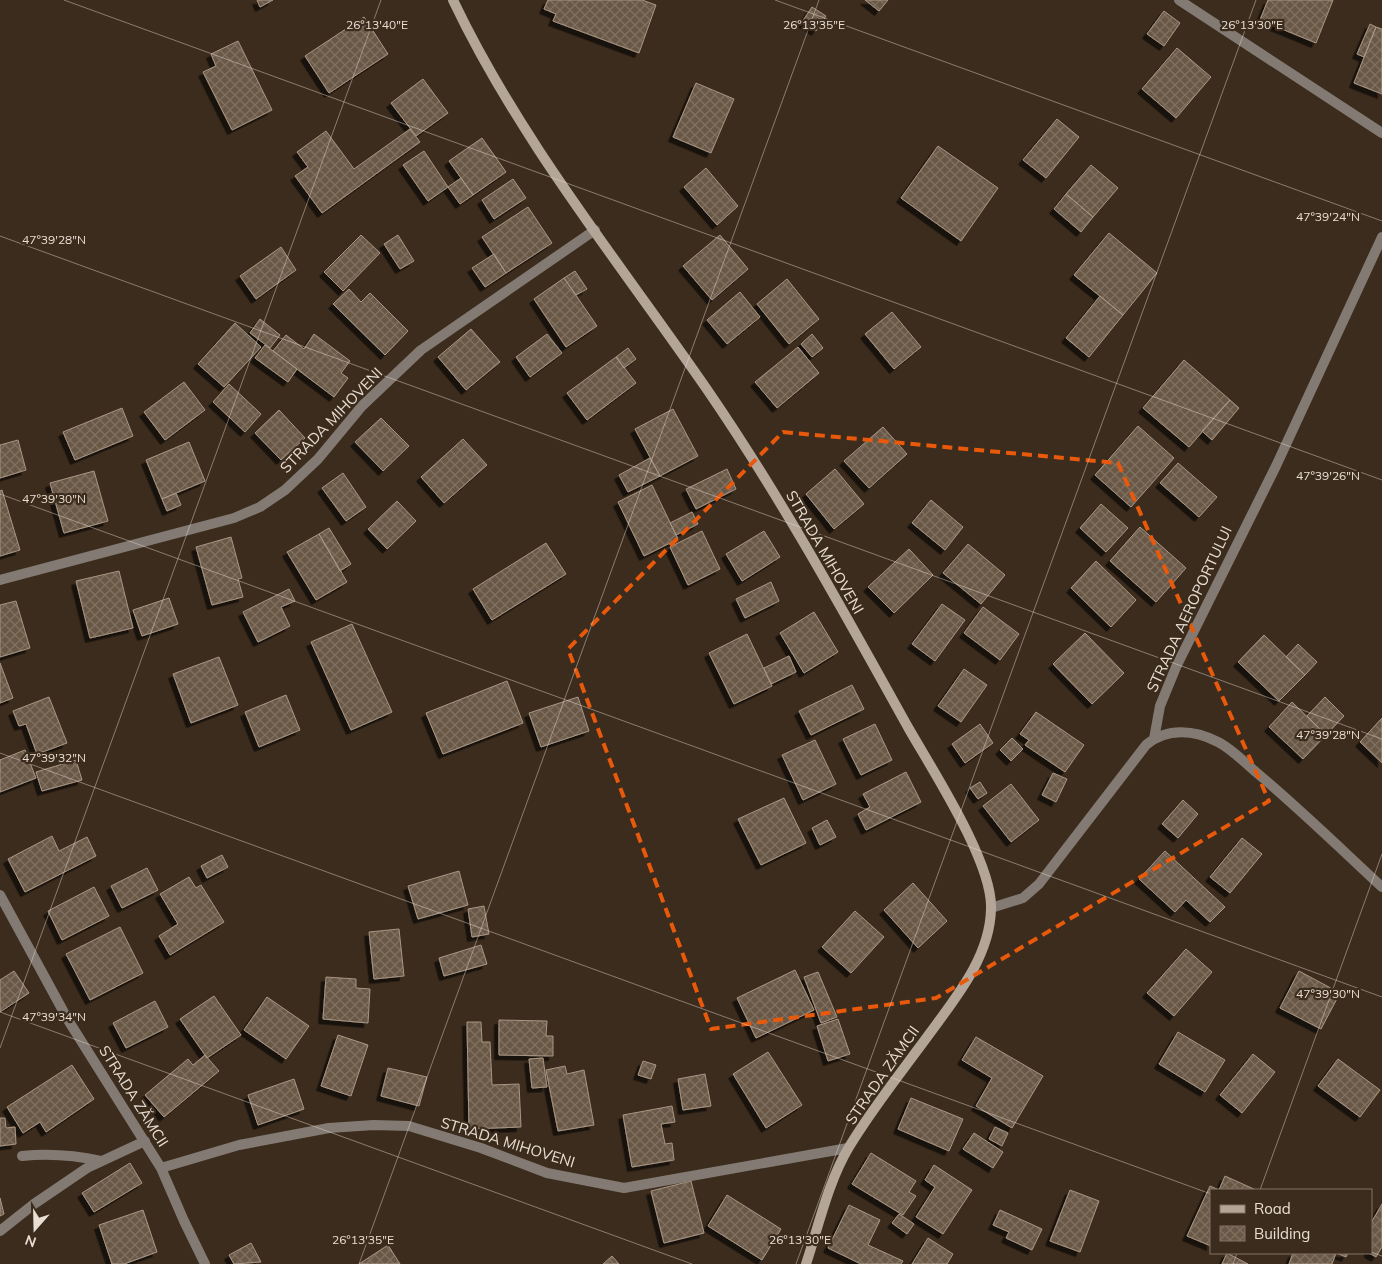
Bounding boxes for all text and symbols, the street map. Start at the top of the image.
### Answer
text: 26°13'40"E [346,17,408,32]
text: 26°13'35"E [783,17,845,32]
text: 26°13'30"E [1221,17,1283,32]
text: 47°39'24"N [1296,209,1360,224]
text: 47°39'28"N [22,232,86,247]
street label: STRADA MIHOVENI [276,363,386,477]
text: 47°39'26"N [1296,468,1360,483]
street label: STRADA MIHOVENI [782,487,868,617]
text: 47°39'30"N [22,491,86,506]
street label: STRADA AEROPORTULUI [1142,523,1236,695]
text: 47°39'28"N [1296,727,1360,742]
text: 47°39'32"N [22,750,86,765]
text: 47°39'30"N [1296,986,1360,1001]
text: 47°39'34"N [22,1009,86,1024]
street label: STRADA ZĂMCII [841,1022,923,1128]
street label: STRADA ZĂMCII [95,1042,173,1150]
street label: STRADA MIHOVENI [439,1113,577,1171]
legend [1210,1189,1372,1254]
text: Road [1254,1199,1291,1218]
north arrow [10,1204,60,1254]
text: Building [1254,1224,1310,1243]
text: N [23,1231,39,1251]
text: 26°13'35"E [332,1232,394,1247]
text: 26°13'30"E [769,1232,831,1247]

